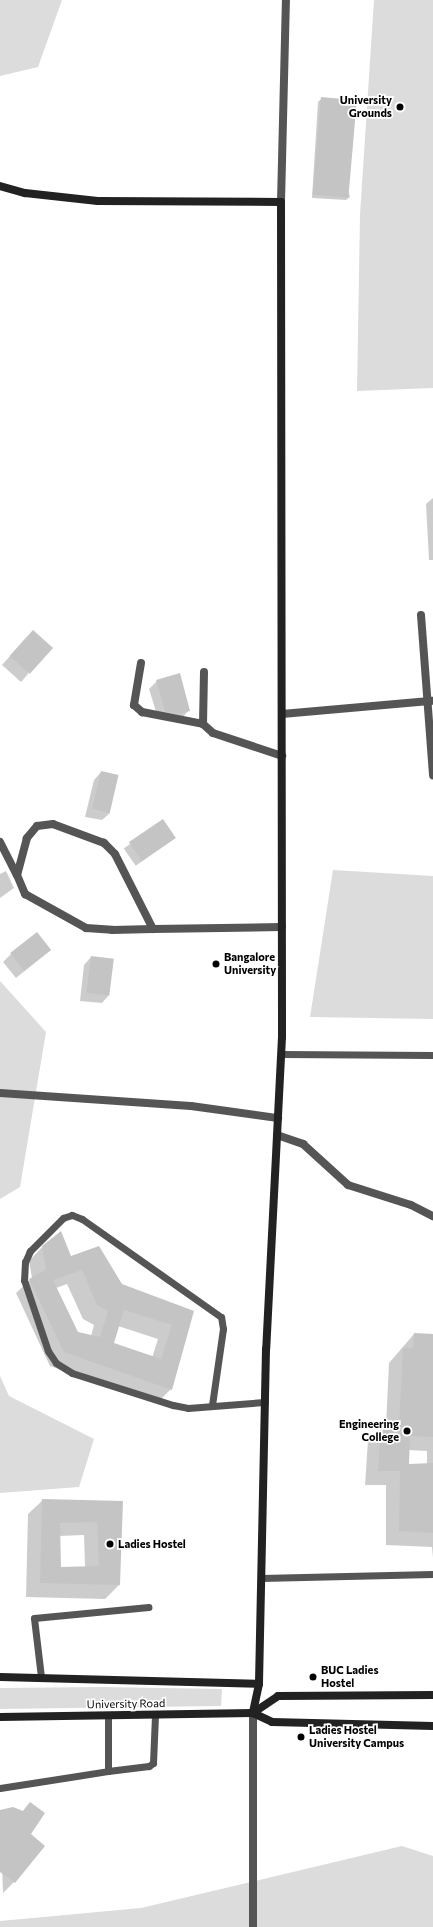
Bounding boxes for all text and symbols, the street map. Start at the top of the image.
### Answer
place label: University Grounds [340,94,392,120]
marker: University Grounds [395,102,405,112]
place label: Bangalore University [224,951,276,977]
marker: Bangalore University [211,959,221,969]
place label: Engineering College [339,1418,399,1444]
marker: Engineering College [402,1426,412,1436]
place label: Ladies Hostel [118,1537,186,1551]
marker: Ladies Hostel [105,1539,115,1549]
place label: BUC Ladies Hostel [321,1664,379,1690]
marker: BUC Ladies Hostel [308,1672,318,1682]
street label: University Road [87,1697,165,1711]
place label: Ladies Hostel University Campus [309,1724,404,1750]
marker: Ladies Hostel University Campus [296,1732,306,1742]

